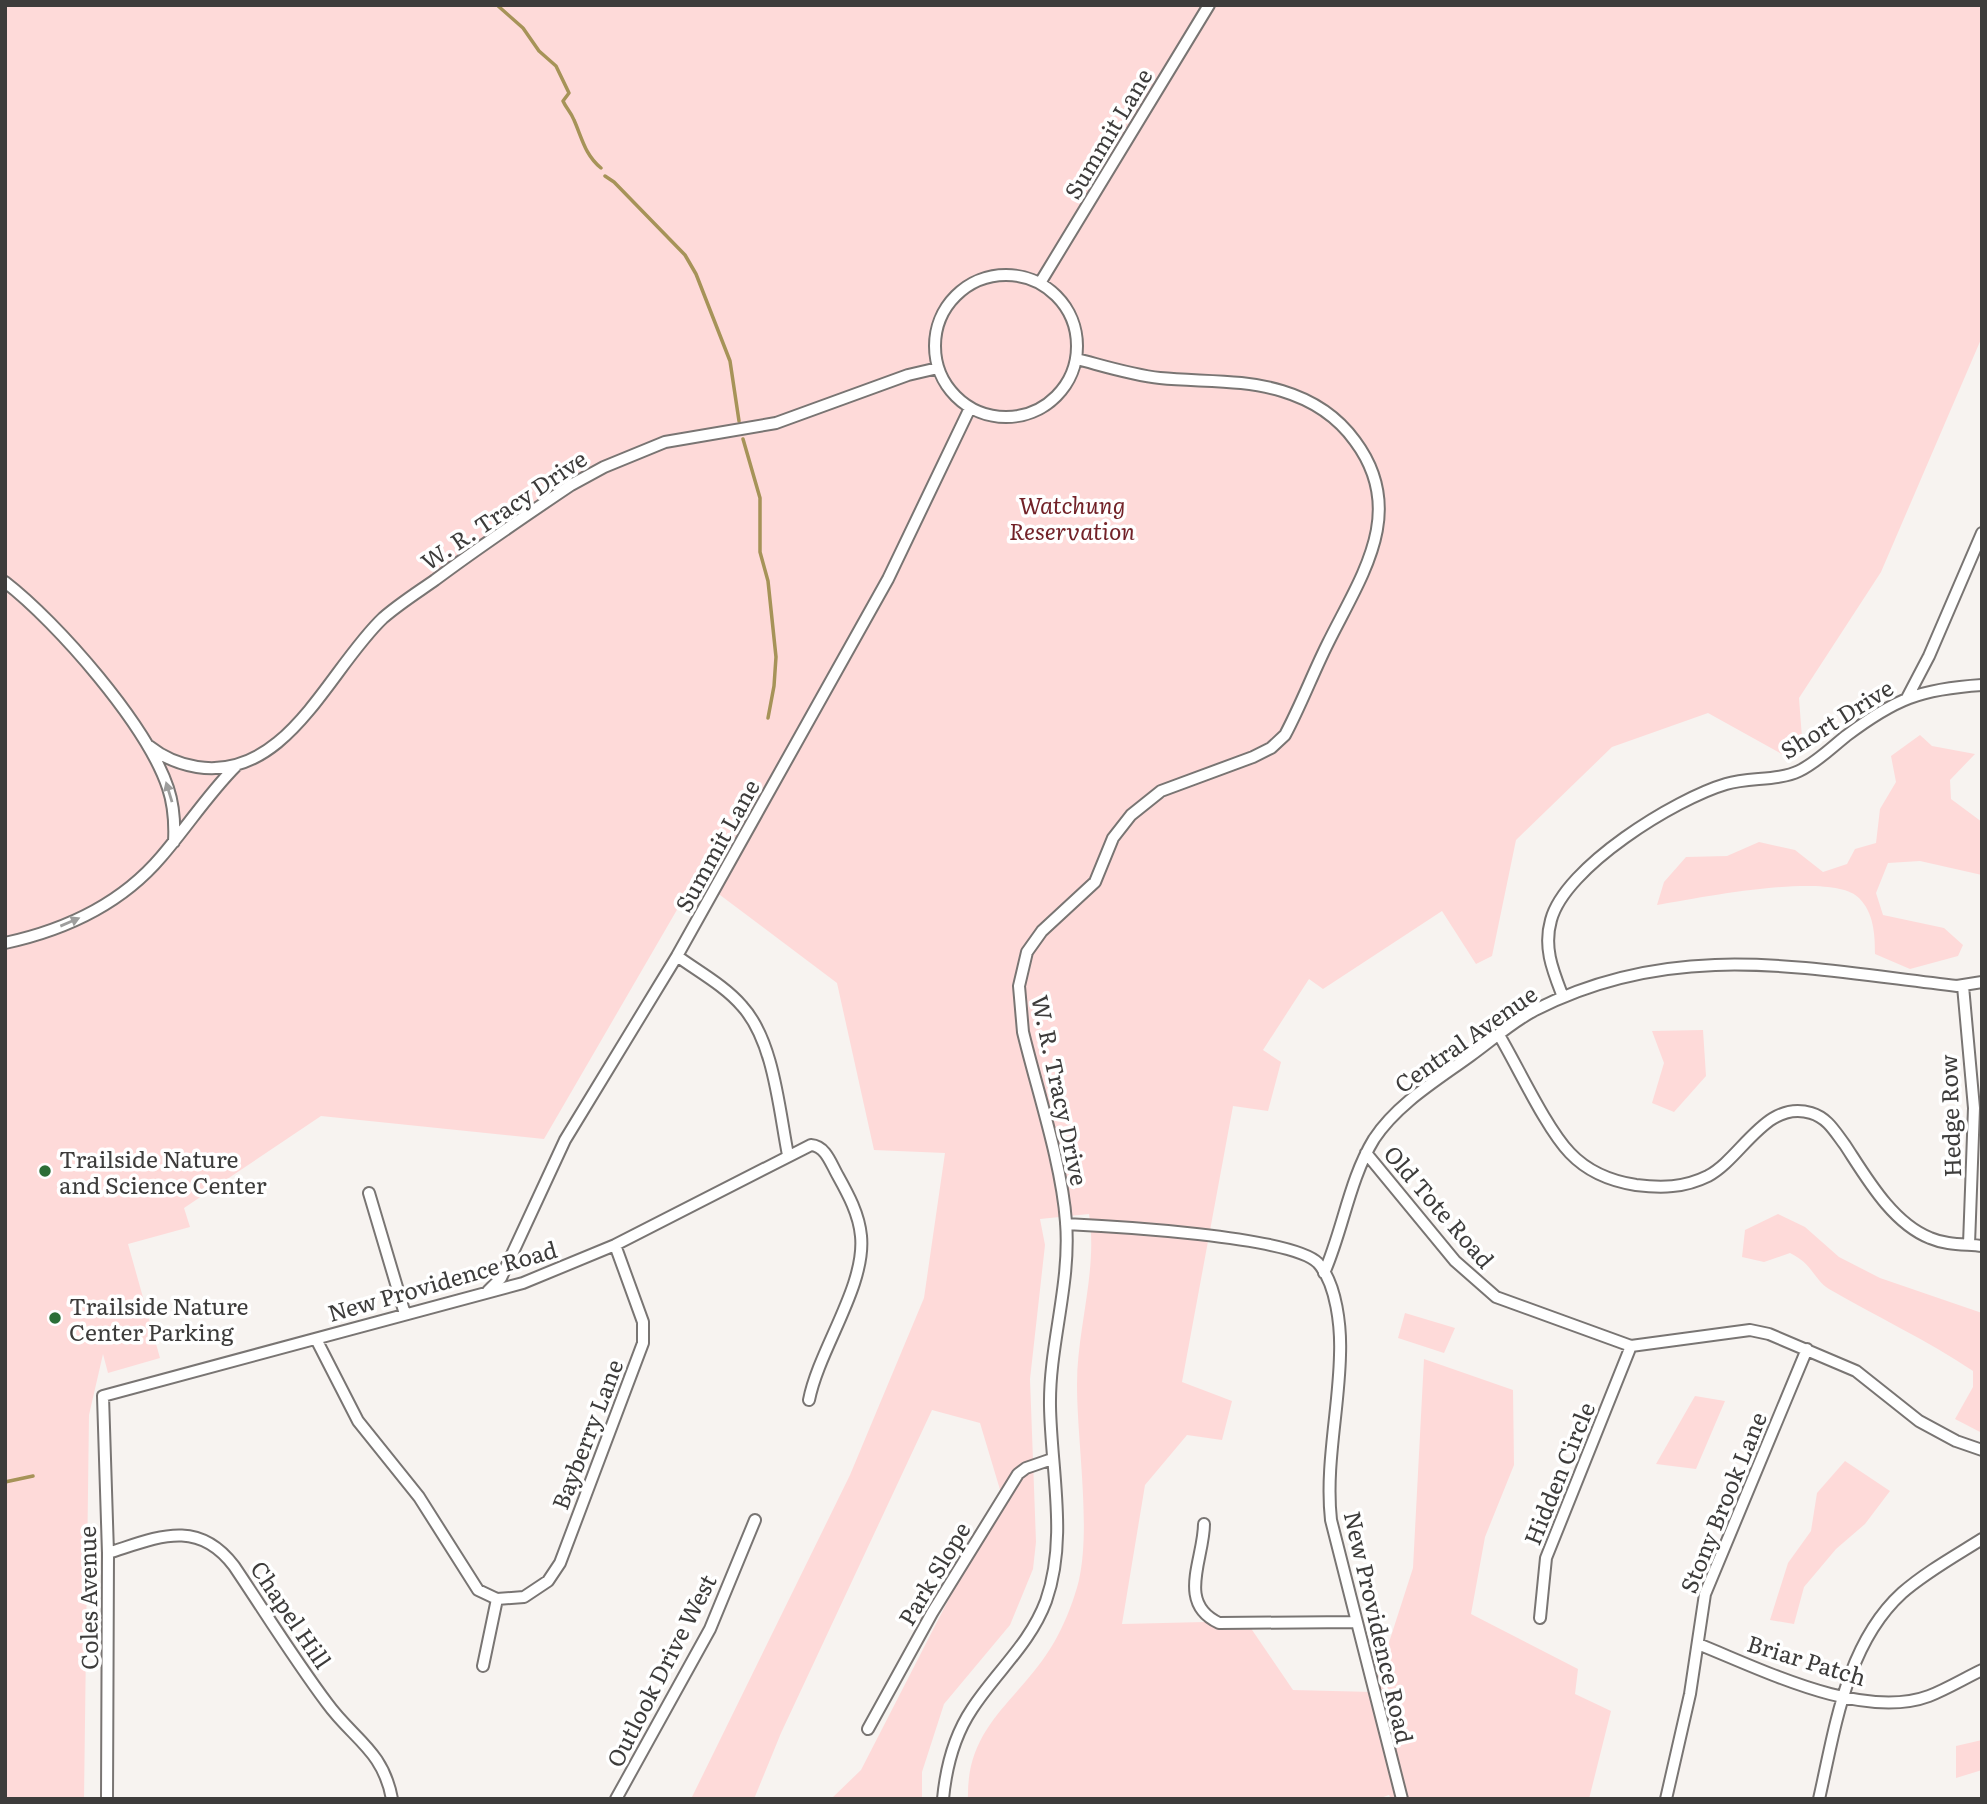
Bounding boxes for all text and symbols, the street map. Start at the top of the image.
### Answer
street label: Summit Lane [1055,61,1160,205]
street label: W. R. Tracy Drive [413,441,593,577]
park label: Watchung Reservation [1009,487,1135,547]
street label: Short Drive [1773,670,1899,766]
street label: Summit Lane [665,772,767,918]
one-way arrow [163,781,174,802]
one-way arrow [60,917,81,928]
street label: Central Avenue [1387,976,1543,1100]
street label: W. R. Tracy Drive [1024,992,1098,1188]
street label: Hedge Row [1930,1054,1968,1178]
street label: Old Tote Road [1377,1137,1503,1275]
place label: Trailside Nature and Science Center [59,1141,267,1201]
marker: Trailside Nature and Science Center [37,1163,53,1179]
street label: New Providence Road [323,1231,561,1329]
place label: Trailside Nature Center Parking [69,1288,249,1348]
marker: Trailside Nature Center Parking [47,1310,63,1326]
street label: Bayberry Lane [542,1354,630,1514]
street label: Hidden Circle [1514,1396,1602,1550]
street label: Stony Brook Lane [1670,1406,1774,1598]
street label: New Providence Road [1337,1508,1423,1746]
street label: Park Slope [889,1515,977,1631]
street label: Coles Avenue [69,1526,105,1670]
street label: Chapel Hill [243,1553,341,1675]
street label: Outlook Drive West [597,1567,724,1772]
street label: Briar Patch [1743,1625,1871,1693]

